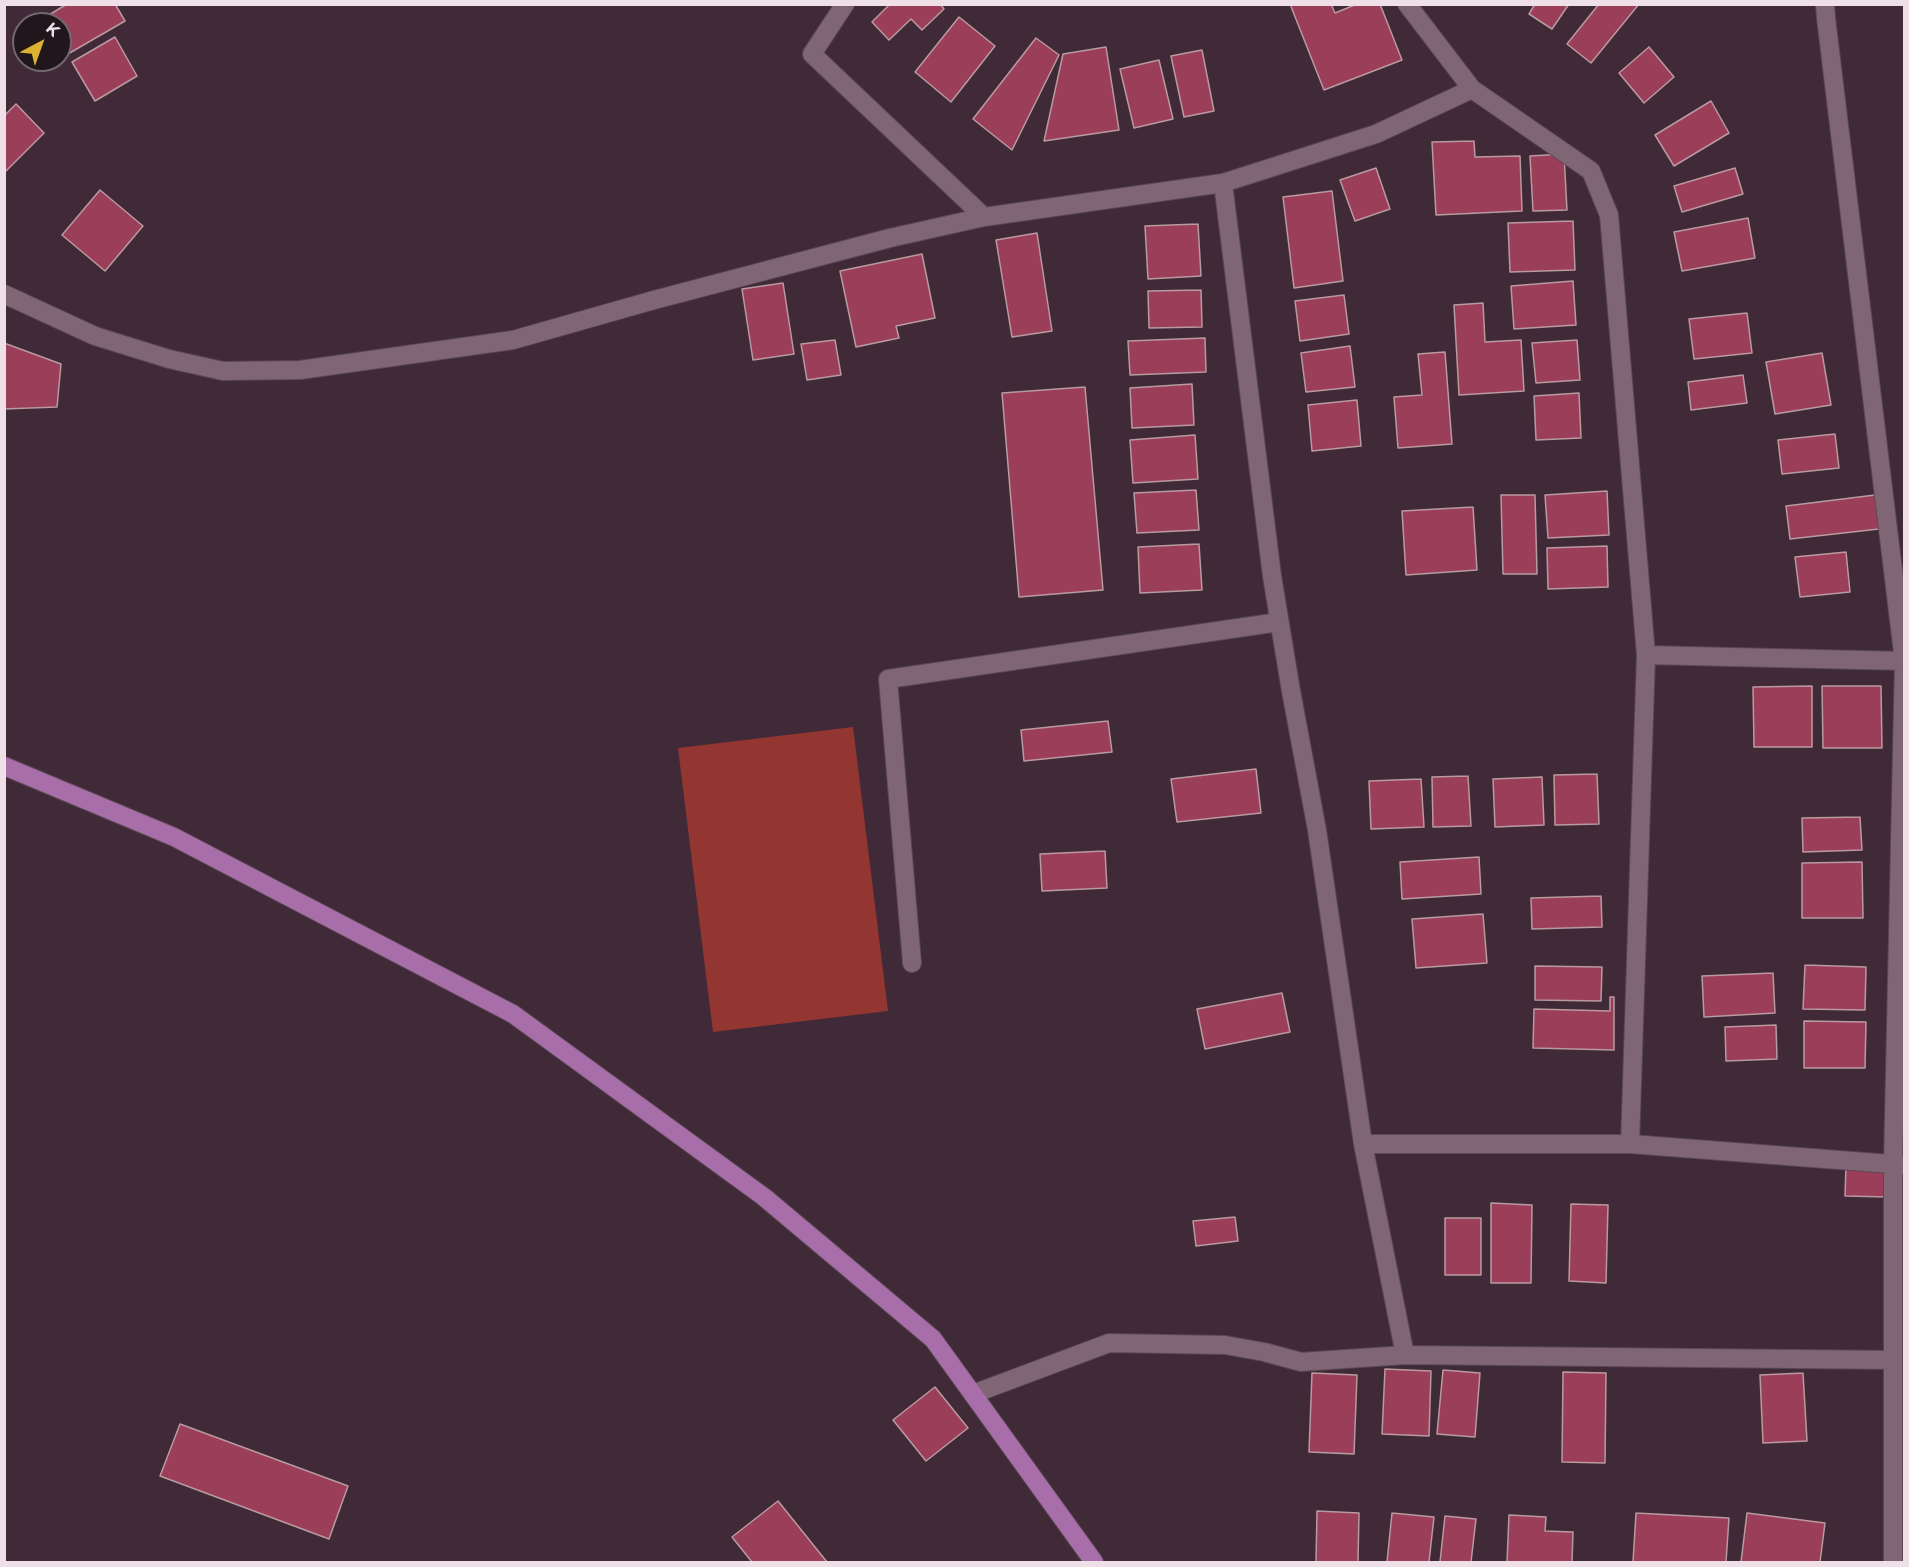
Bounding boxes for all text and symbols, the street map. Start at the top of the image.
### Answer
north arrow [12,12,72,72]
text: K [42,18,64,41]

